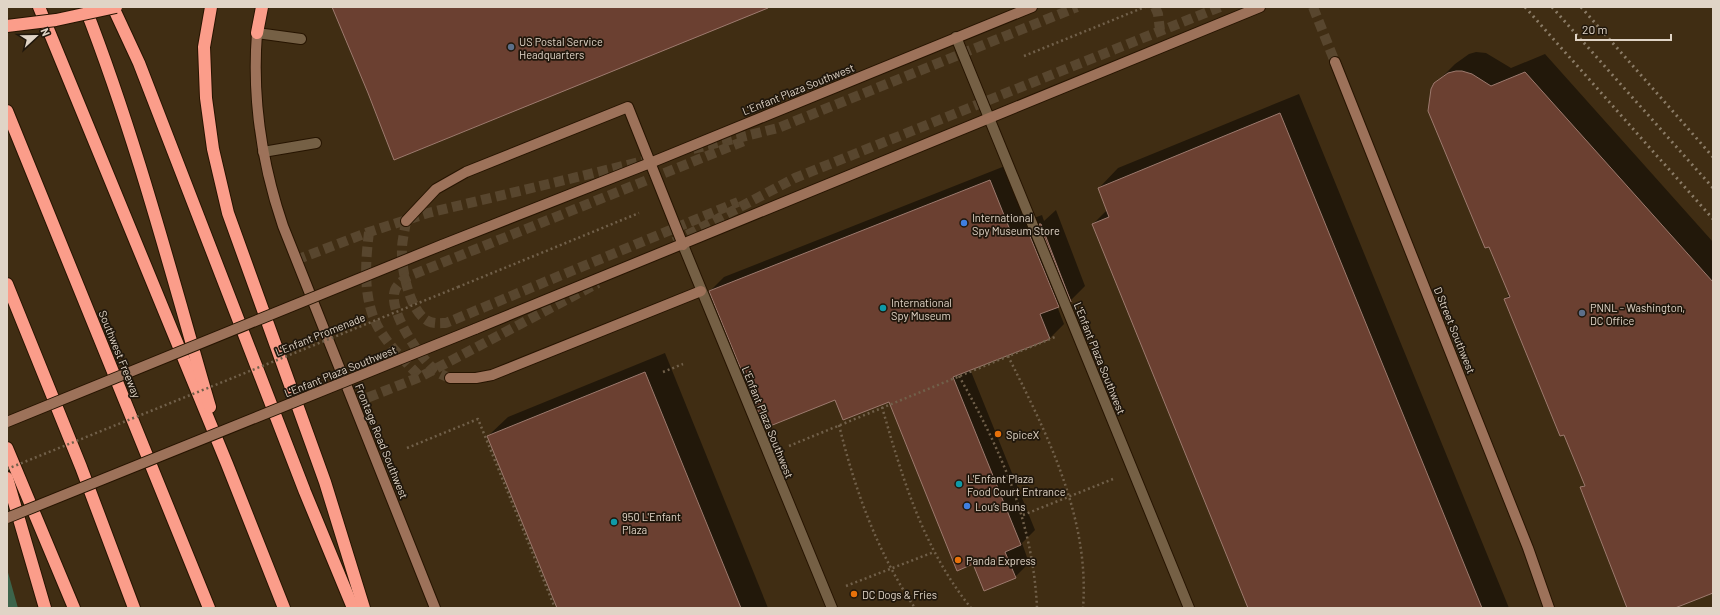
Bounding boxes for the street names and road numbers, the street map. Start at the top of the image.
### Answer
street label: L'Enfant Plaza Southwest [740,61,856,117]
street label: D Street Southwest [1432,285,1478,375]
street label: L'Enfant Plaza Southwest [1072,300,1128,416]
street label: Southwest Freeway [97,308,143,400]
street label: L'Enfant Promenade [273,310,367,358]
street label: L'Enfant Plaza Southwest [282,343,398,399]
street label: L'Enfant Plaza Southwest [740,364,796,480]
street label: Frontage Road Southwest [353,382,411,500]

